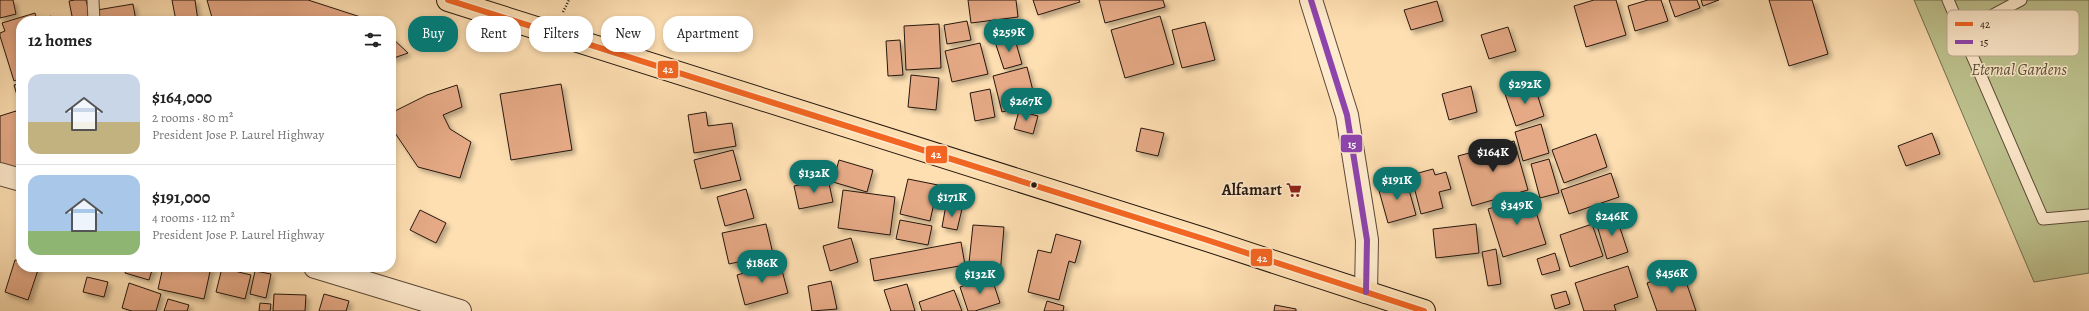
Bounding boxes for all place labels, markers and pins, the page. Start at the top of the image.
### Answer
pin: $259K [981,19,1037,53]
pin: $292K [1497,71,1553,105]
pin: $267K [998,88,1054,122]
pin: $164K [1465,139,1521,173]
pin: $132K [786,160,842,194]
pin: $191K [1369,167,1425,201]
place label: Alfamart [1221,179,1283,201]
unlabelled marker [1029,180,1039,190]
supermarket icon: Alfamart [1285,181,1303,199]
pin: $171K [924,184,980,218]
pin: $349K [1489,192,1545,226]
pin: $246K [1584,203,1640,237]
pin: $186K [734,250,790,284]
pin: $456K [1644,260,1700,294]
pin: $132K [952,261,1008,295]

